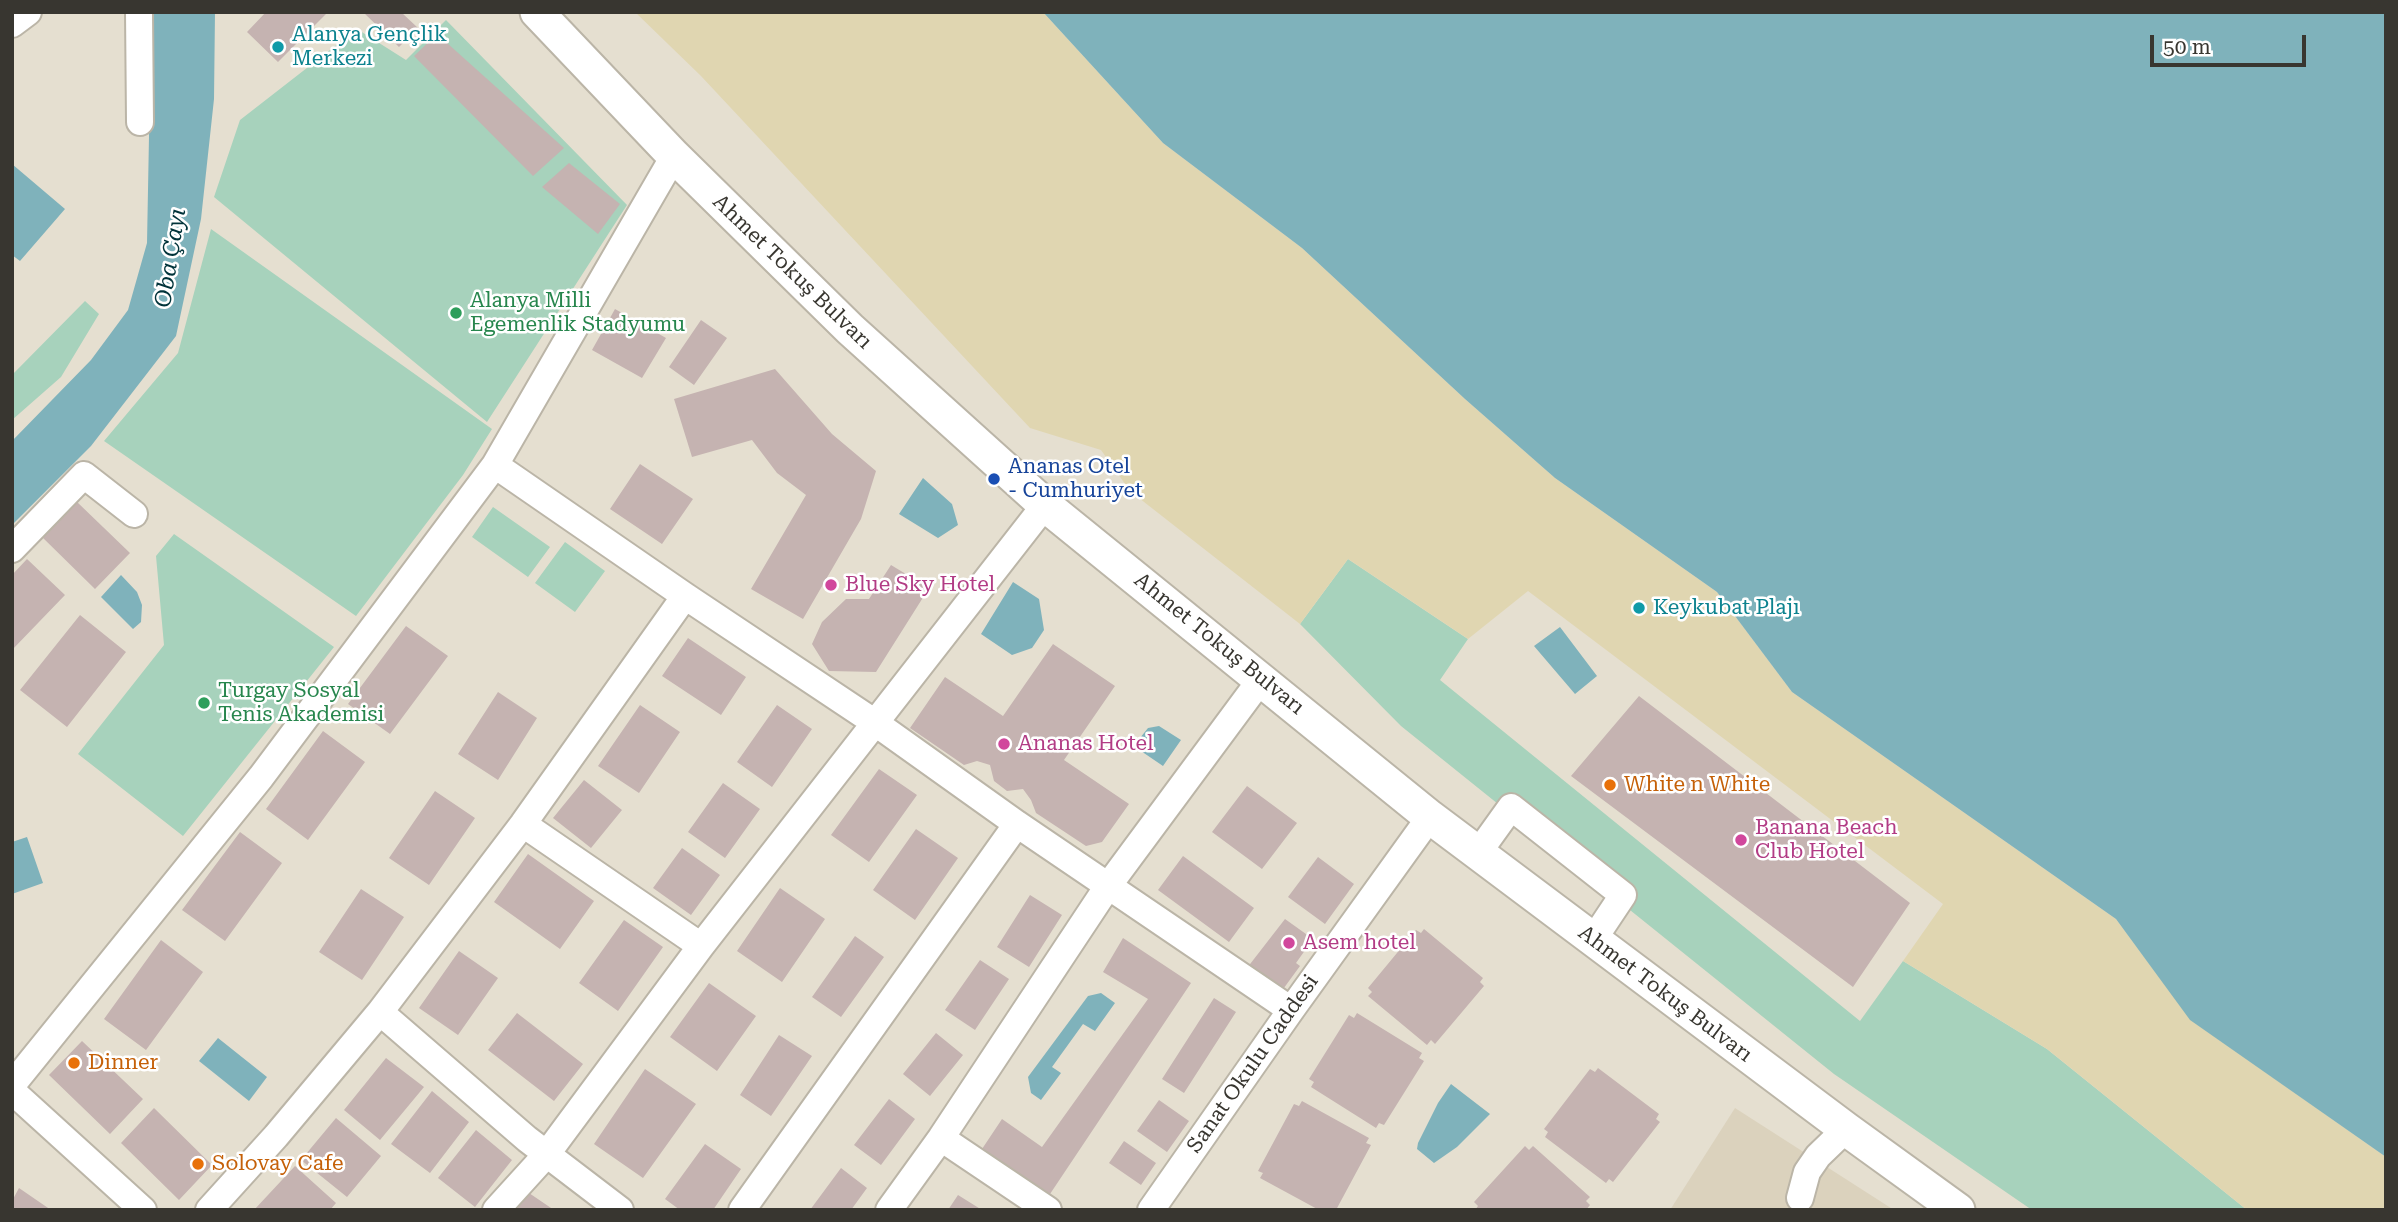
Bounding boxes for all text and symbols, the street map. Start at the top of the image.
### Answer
scale bar [2153,21,2309,65]
place label: Alanya Gençlik Merkezi [292,22,447,72]
text: 50 m [2163,35,2211,59]
marker: Alanya Gençlik Merkezi [270,39,286,55]
street label: Ahmet Tokuş Bulvarı [707,190,877,354]
water label: Oba Çayı [150,206,192,310]
place label: Alanya Milli Egemenlik Stadyumu [470,288,685,338]
marker: Alanya Milli Egemenlik Stadyumu [448,305,464,321]
place label: Ananas Otel - Cumhuriyet [1008,454,1143,504]
marker: Ananas Otel - Cumhuriyet [986,471,1002,487]
street label: Ahmet Tokuş Bulvarı [1129,568,1309,720]
place label: Blue Sky Hotel [845,572,995,598]
marker: Blue Sky Hotel [823,577,839,593]
place label: Keykubat Plajı [1653,595,1800,621]
marker: Keykubat Plajı [1631,600,1647,616]
place label: Turgay Sosyal Tenis Akademisi [218,678,384,728]
marker: Turgay Sosyal Tenis Akademisi [196,695,212,711]
place label: Ananas Hotel [1018,731,1153,757]
marker: Ananas Hotel [996,736,1012,752]
place label: White n White [1624,772,1770,798]
marker: White n White [1602,777,1618,793]
place label: Banana Beach Club Hotel [1755,815,1898,865]
marker: Banana Beach Club Hotel [1733,832,1749,848]
street label: Ahmet Tokuş Bulvarı [1573,920,1757,1068]
place label: Asem hotel [1303,930,1416,956]
marker: Asem hotel [1281,935,1297,951]
street label: Sanat Okulu Caddesi [1182,970,1324,1158]
place label: Dinner [88,1050,158,1076]
marker: Dinner [66,1055,82,1071]
place label: Solovay Cafe [212,1151,344,1177]
marker: Solovay Cafe [190,1156,206,1172]

